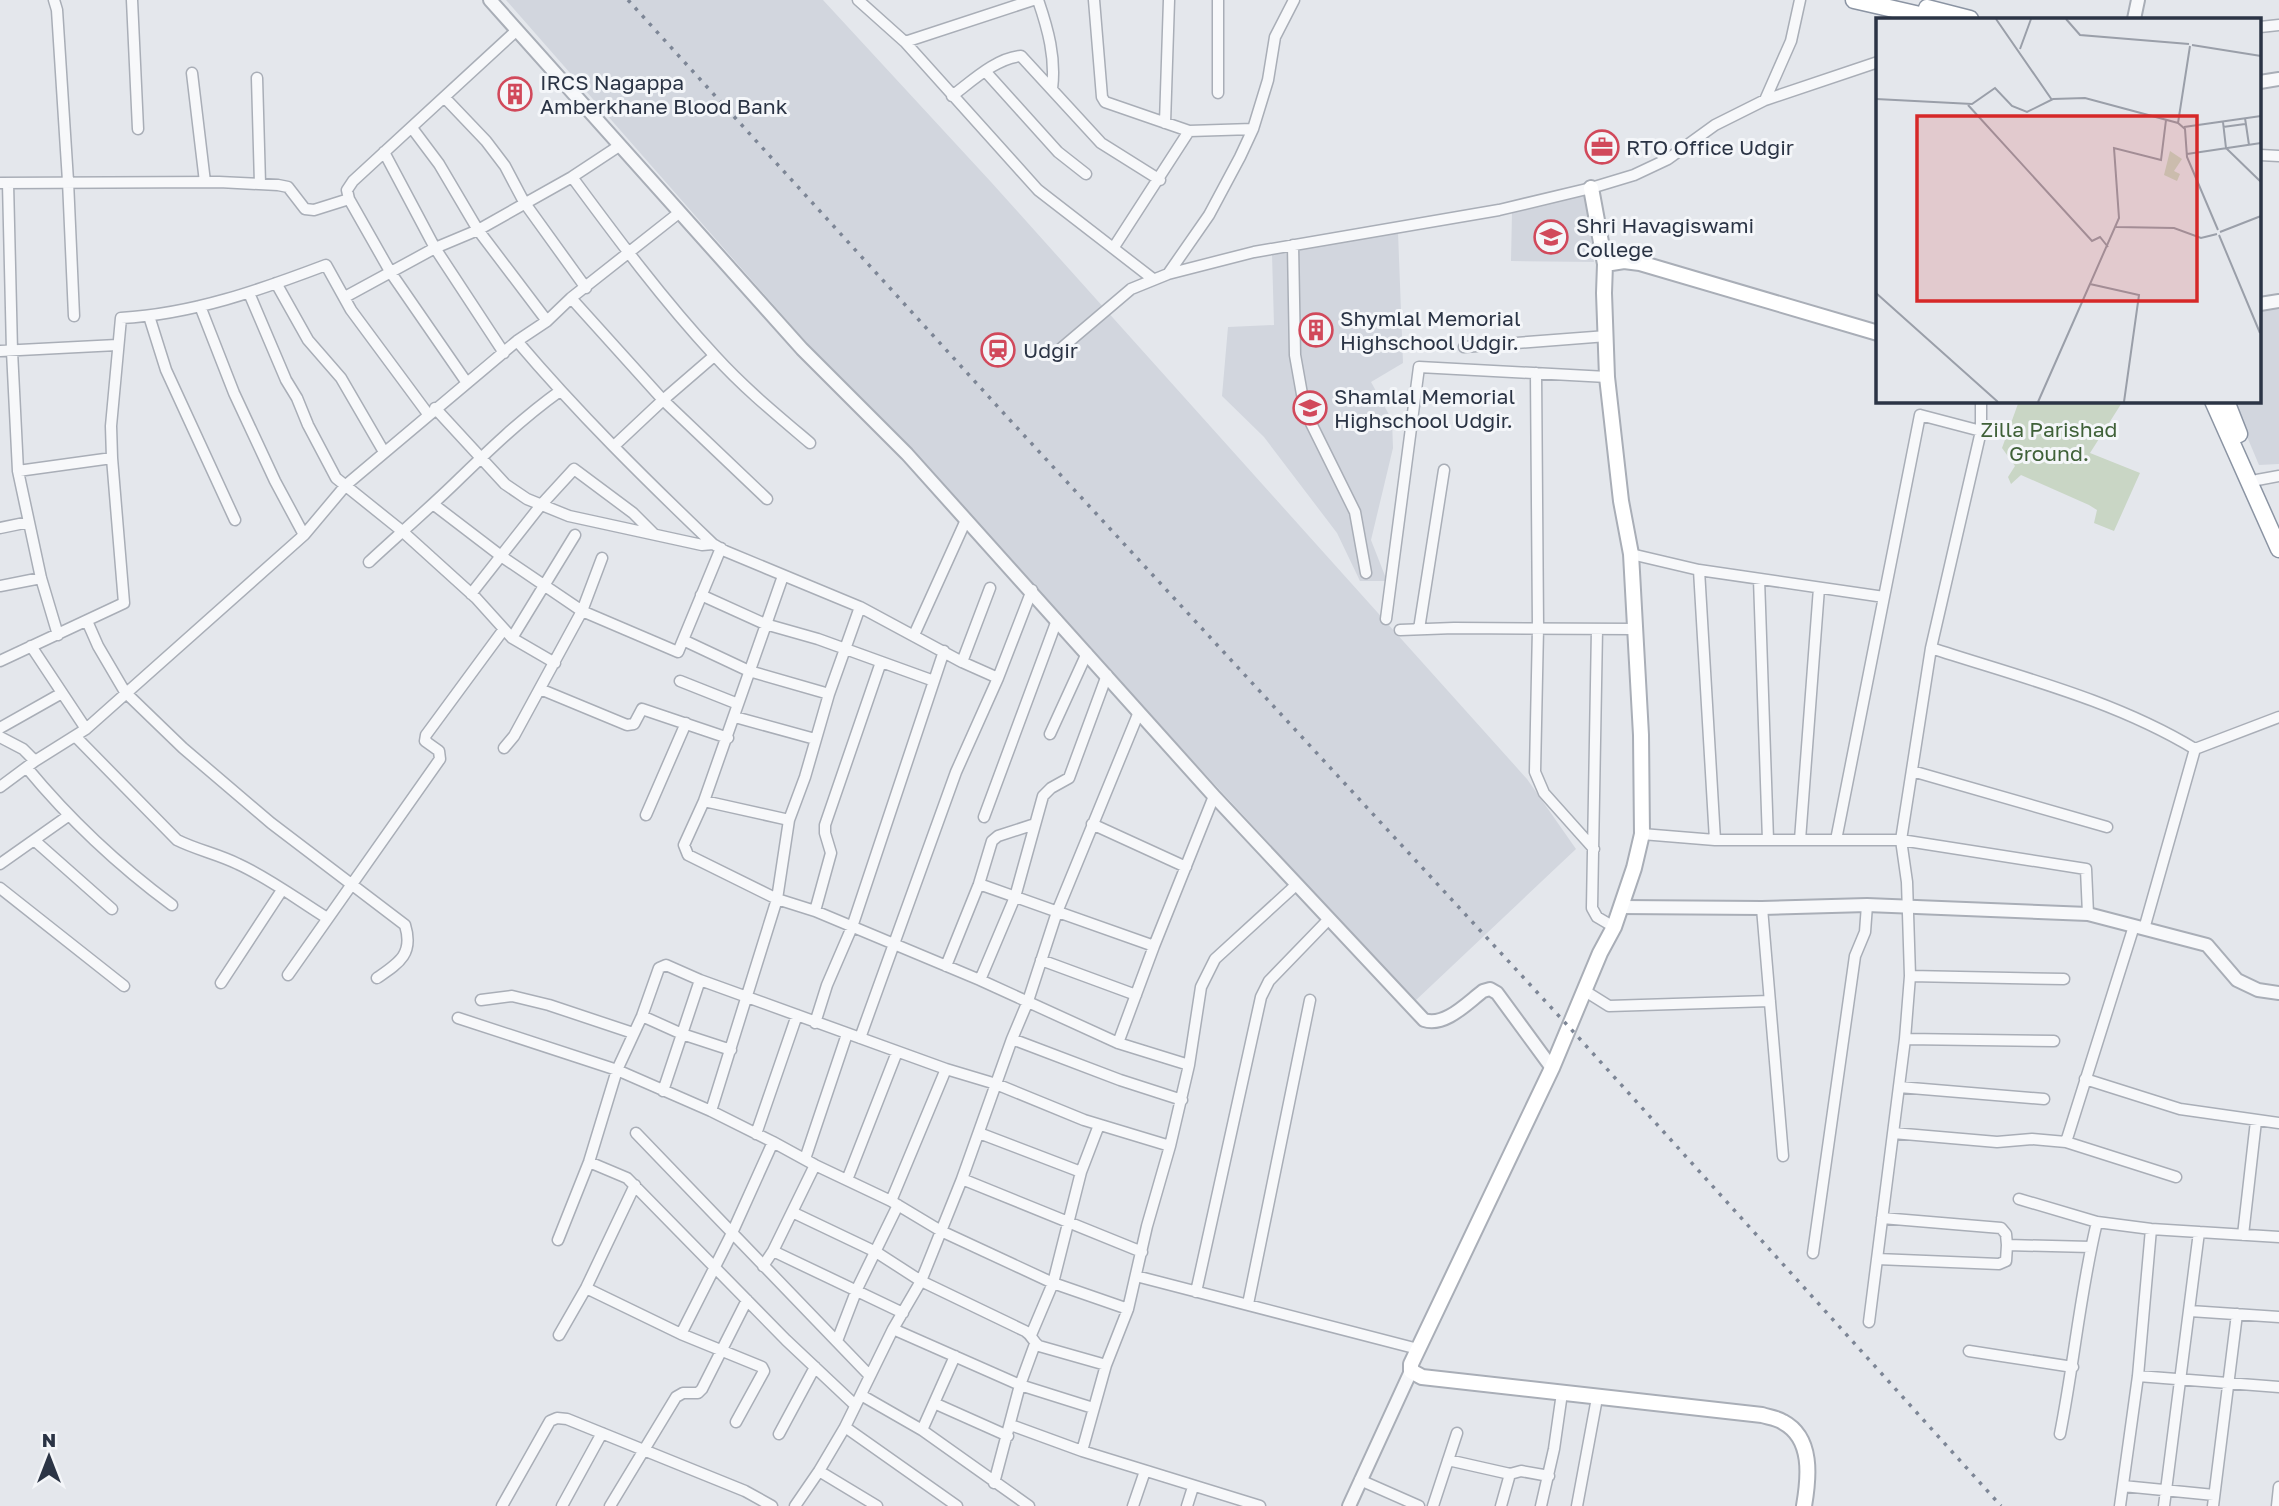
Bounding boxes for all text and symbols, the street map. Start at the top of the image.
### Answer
inset map [1876,18,2262,402]
place label: IRCS Nagappa Amberkhane Blood Bank [540,69,788,119]
building icon: IRCS Nagappa Amberkhane Blood Bank [496,75,534,113]
office icon: RTO Office Udgir [1583,128,1621,166]
place label: RTO Office Udgir [1626,134,1794,160]
place label: Shri Havagiswami College [1576,212,1754,262]
school or university icon: Shri Havagiswami College [1532,218,1570,256]
place label: Shymlal Memorial Highschool Udgir. [1340,305,1521,355]
building icon: Shymlal Memorial Highschool Udgir. [1297,311,1335,349]
station icon: Udgir [979,331,1017,369]
place label: Udgir [1023,337,1078,363]
place label: Shamlal Memorial Highschool Udgir. [1334,383,1515,433]
school or university icon: Shamlal Memorial Highschool Udgir. [1291,389,1329,427]
park label: Zilla Parishad Ground. [1981,416,2117,466]
north arrow [14,1422,84,1492]
text: N [42,1428,56,1451]

